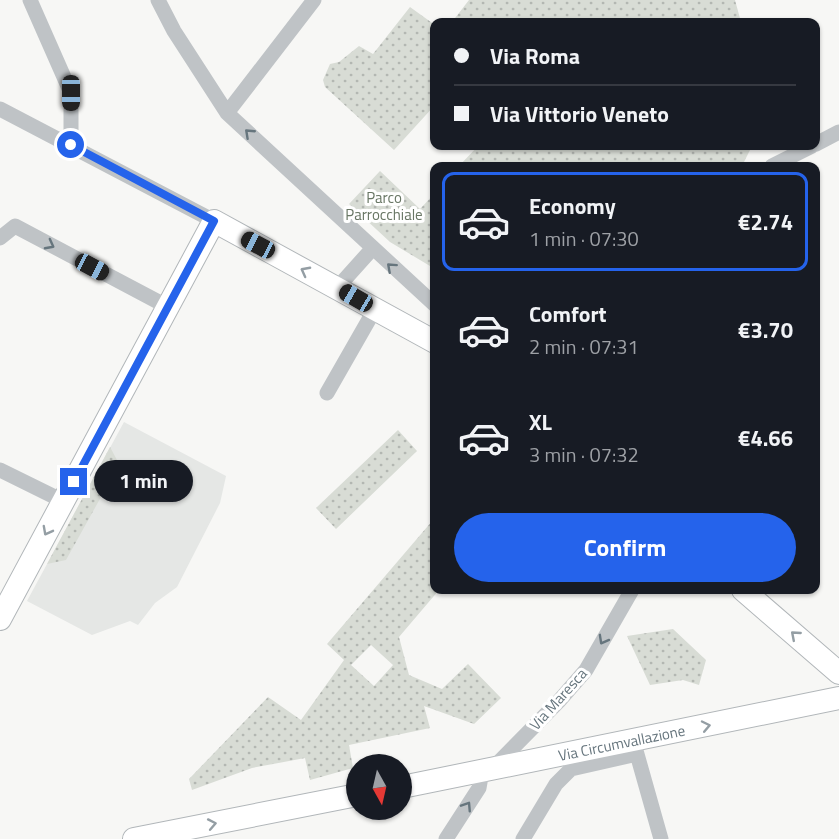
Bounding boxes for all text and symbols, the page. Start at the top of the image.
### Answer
text: Via Roma [490,39,580,73]
car [62,75,80,111]
text: Via Vittorio Veneto [490,97,669,131]
one-way arrow [245,130,256,141]
route start [57,131,84,158]
park label: Parco Parrocchiale [345,186,423,226]
text: Economy [529,189,616,223]
icon: car [457,195,511,249]
text: €2.74 [738,205,793,239]
text: 1 min · 07:30 [529,223,639,254]
car [238,229,278,261]
one-way arrow [43,238,54,249]
car [72,251,112,283]
one-way arrow [387,263,398,274]
one-way arrow [301,267,312,278]
car [336,281,376,315]
text: Comfort [529,297,607,331]
icon: car [457,303,511,357]
text: €3.70 [738,313,793,347]
text: 2 min · 07:31 [529,331,639,362]
text: XL [529,405,552,439]
icon: car [457,411,511,465]
text: €4.66 [738,421,793,455]
text: 3 min · 07:32 [529,439,639,470]
callout: 1 min [95,461,194,503]
text: 1 min [119,465,168,496]
route end [60,468,87,495]
button: Confirm [454,513,796,582]
one-way arrow [43,525,54,536]
one-way arrow [791,631,802,642]
one-way arrow [599,634,610,644]
street label: Via Maresca [524,662,592,735]
street label: Via Circumvallazione [556,718,687,766]
one-way arrow [701,720,711,733]
north arrow [346,754,412,820]
map controls [346,754,412,820]
one-way arrow [459,802,471,812]
one-way arrow [207,818,217,831]

